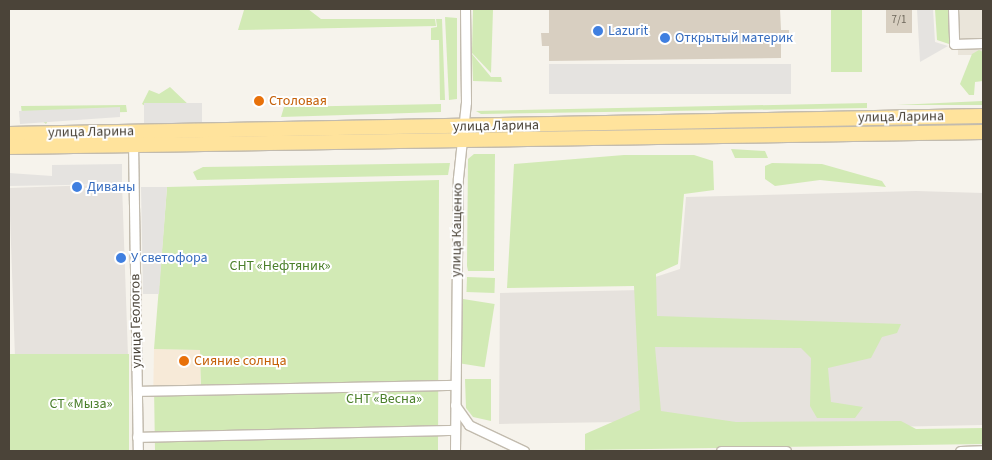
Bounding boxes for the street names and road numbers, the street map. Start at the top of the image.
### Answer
street label: улица Ларина [858,108,944,126]
street label: улица Ларина [453,117,539,135]
street label: улица Ларина [48,123,134,141]
street label: улица Кащенко [448,183,466,277]
street label: улица Геологов [127,274,145,368]

